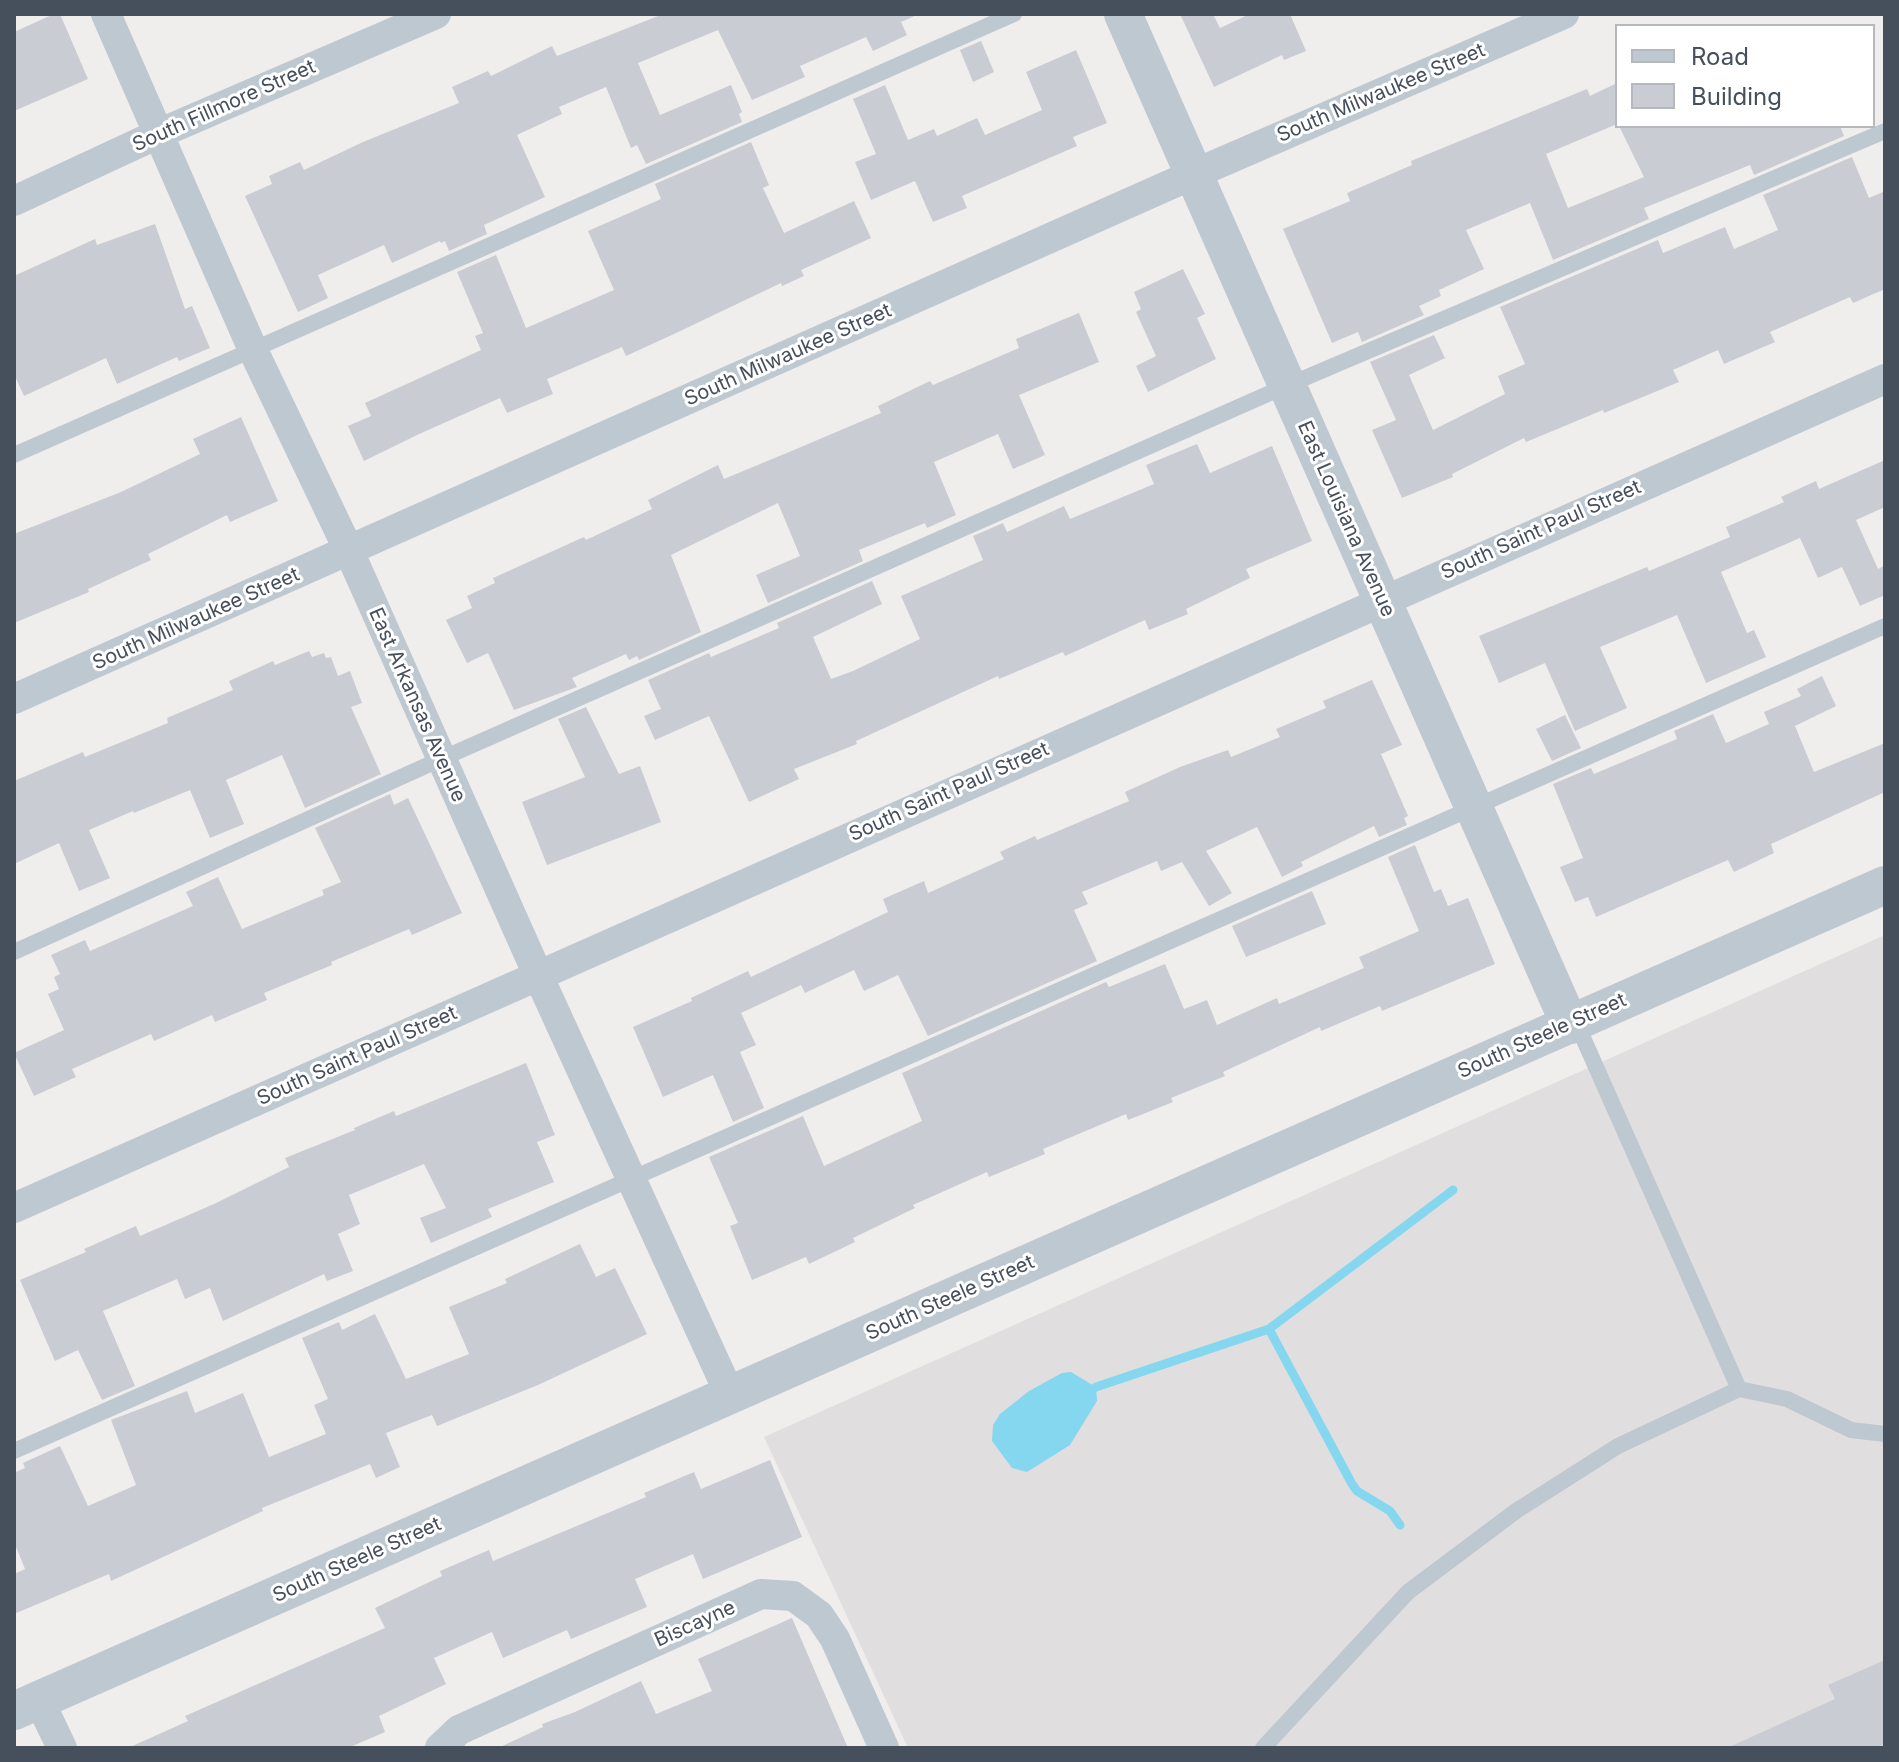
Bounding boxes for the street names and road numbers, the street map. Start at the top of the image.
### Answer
street label: South Milwaukee Street [1273,38,1489,148]
street label: South Fillmore Street [129,55,319,157]
street label: South Milwaukee Street [681,299,895,411]
street label: East Louisiana Avenue [1292,418,1400,620]
street label: South Saint Paul Street [1437,475,1645,585]
street label: South Milwaukee Street [89,563,303,675]
street label: East Arkansas Avenue [363,604,471,806]
street label: South Saint Paul Street [845,737,1053,847]
street label: South Steele Street [1454,988,1630,1084]
street label: South Saint Paul Street [253,1001,461,1111]
street label: South Steele Street [862,1250,1038,1346]
street label: South Steele Street [269,1512,445,1608]
street label: Biscayne [651,1596,739,1652]

